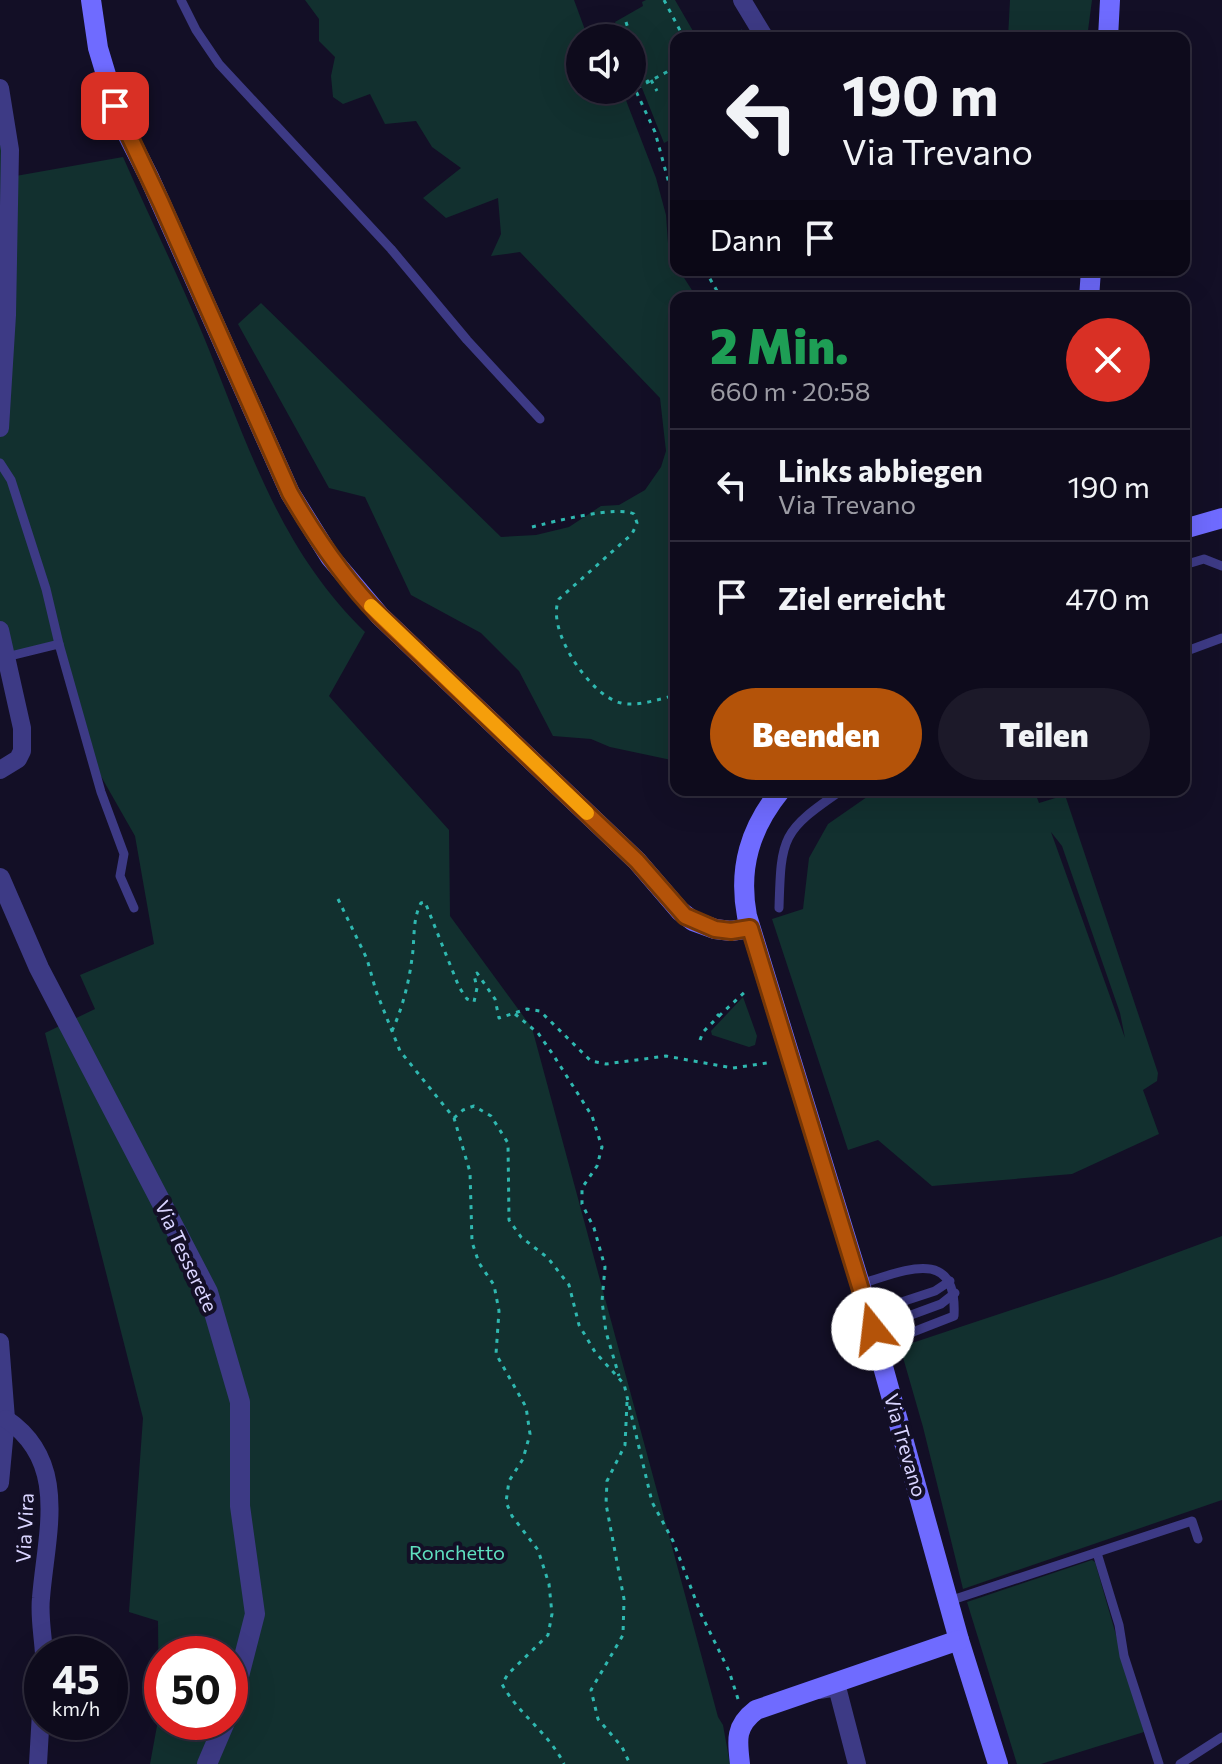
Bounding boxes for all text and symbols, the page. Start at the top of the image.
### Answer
map controls [566,24,646,104]
button: sound [566,24,646,104]
text: 190 m [842,59,999,128]
icon: left [710,64,814,168]
pin [81,72,149,140]
icon: arrive [93,84,137,128]
text: Via Trevano [842,128,1033,172]
icon: arrive [798,216,842,260]
text: Dann [710,220,782,257]
text: 2 Min. [710,315,849,374]
button: close [1066,318,1150,402]
text: 660 m · 20:58 [710,375,870,406]
text: Links abbiegen [778,451,983,488]
icon: left [710,463,754,507]
text: 190 m [1067,467,1150,504]
text: Via Trevano [778,488,916,519]
icon: arrive [710,575,754,619]
text: Ziel erreicht [778,579,946,616]
text: 470 m [1065,579,1150,616]
button: Beenden [710,688,922,780]
button: Teilen [938,688,1150,780]
street label: Via Tesserete [151,1196,223,1316]
position arrow [831,1287,915,1371]
street label: Via Trevano [880,1391,932,1499]
street label: Via Vira [10,1492,38,1564]
park label: Ronchetto [409,1540,505,1564]
speed limit sign: 50 [144,1636,248,1740]
text: 45 [52,1653,100,1702]
text: km/h [52,1696,100,1720]

